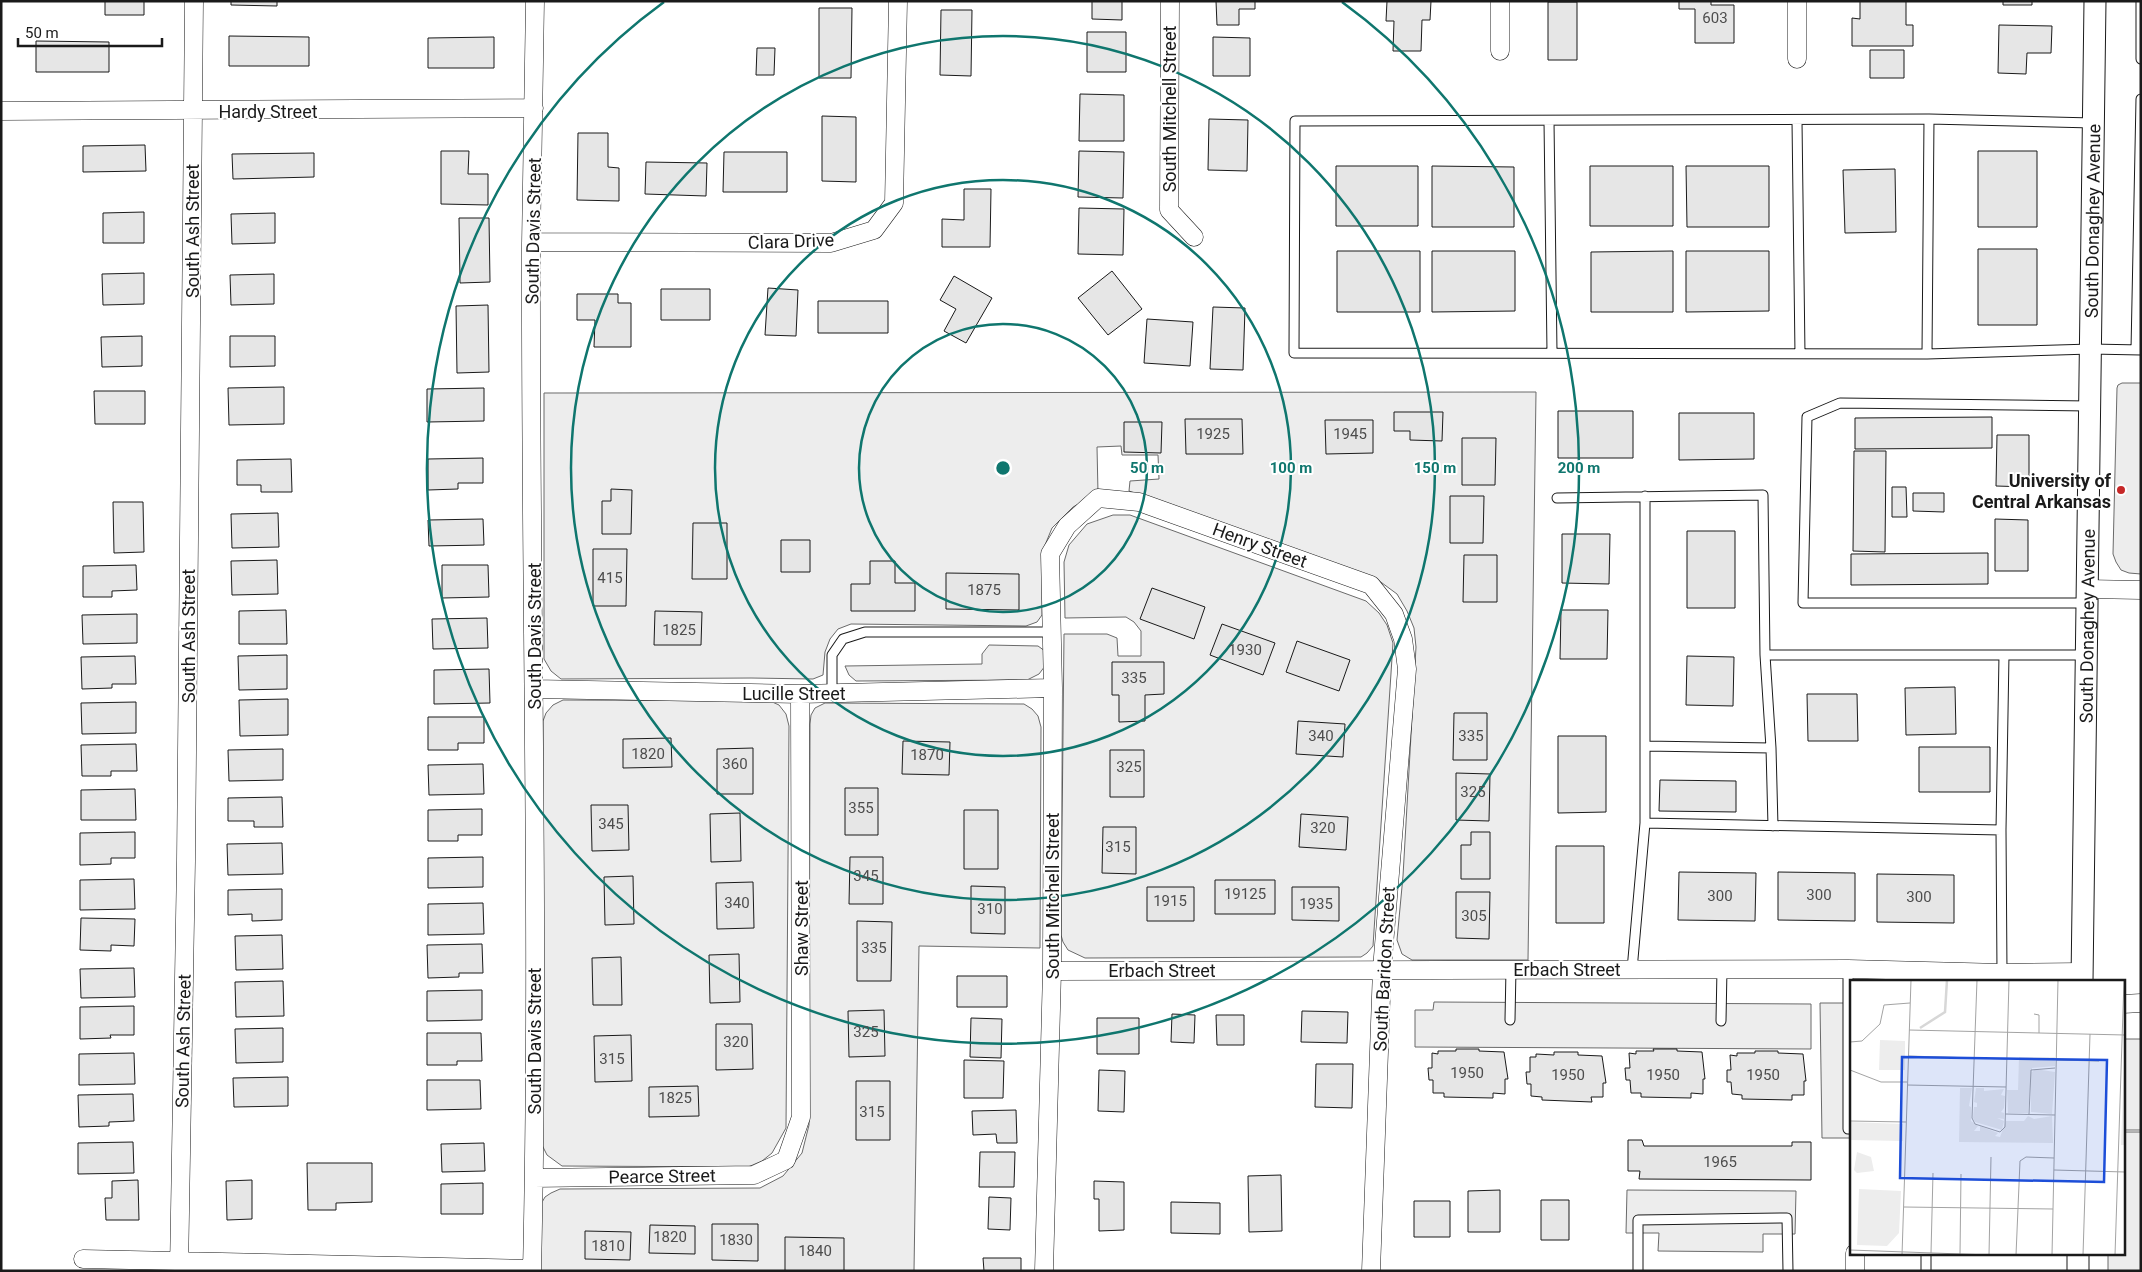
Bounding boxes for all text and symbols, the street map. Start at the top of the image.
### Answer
house number: 603 [1702,9,1728,27]
scale bar [18,15,161,47]
text: 50 m [25,24,59,42]
street label: South Mitchell Street [1159,26,1180,192]
street label: Hardy Street [218,101,318,122]
street label: South Donaghey Avenue [2080,124,2104,318]
street label: South Davis Street [521,157,545,305]
street label: South Ash Street [182,164,203,298]
street label: Clara Drive [747,229,835,253]
house number: 1925 [1196,425,1230,443]
house number: 1945 [1333,425,1367,443]
centre of rings [994,459,1012,477]
text: 50 m [1130,459,1164,477]
text: 100 m [1270,459,1312,477]
text: 150 m [1414,459,1456,477]
text: 200 m [1558,459,1600,477]
place label: University of Central Arkansas [1972,470,2112,512]
marker: University of Central Arkansas [2115,484,2127,496]
street label: Henry Street [1210,518,1310,572]
street label: South Donaghey Avenue [2075,529,2098,723]
street label: South Davis Street [524,562,545,709]
street label: South Ash Street [178,569,199,703]
house number: 415 [597,569,623,587]
house number: 1875 [967,581,1001,599]
house number: 1825 [662,621,696,639]
house number: 1930 [1228,641,1262,659]
house number: 335 [1121,669,1147,687]
street label: Lucille Street [742,683,846,704]
house number: 340 [1308,727,1334,745]
house number: 335 [1458,727,1484,745]
house number: 1820 [631,745,665,763]
house number: 1870 [910,746,944,764]
house number: 360 [722,755,748,773]
house number: 325 [1116,758,1142,776]
house number: 325 [1460,783,1486,801]
house number: 355 [848,799,874,817]
street label: South Mitchell Street [1042,813,1063,979]
house number: 345 [598,815,624,833]
house number: 320 [1310,819,1336,837]
house number: 315 [1105,838,1131,856]
house number: 345 [853,867,879,885]
street label: Shaw Street [791,880,812,976]
house number: 19125 [1224,885,1266,903]
street label: South Baridon Street [1369,886,1399,1052]
house number: 300 [1806,886,1832,904]
house number: 300 [1707,887,1733,905]
house number: 300 [1906,888,1932,906]
house number: 1915 [1153,892,1187,910]
house number: 340 [724,894,750,912]
house number: 1935 [1299,895,1333,913]
house number: 310 [977,900,1003,918]
house number: 305 [1461,907,1487,925]
house number: 335 [861,939,887,957]
street label: Erbach Street [1513,959,1621,980]
street label: Erbach Street [1108,960,1216,981]
street label: South Davis Street [524,967,545,1114]
street label: South Ash Street [171,974,195,1108]
inset map [1850,980,2124,1254]
house number: 325 [853,1023,879,1041]
house number: 320 [723,1033,749,1051]
house number: 315 [599,1050,625,1068]
house number: 1950 [1450,1064,1484,1082]
house number: 1950 [1551,1066,1585,1084]
house number: 1950 [1646,1066,1680,1084]
house number: 1950 [1746,1066,1780,1084]
house number: 1825 [658,1089,692,1107]
house number: 315 [859,1103,885,1121]
house number: 1965 [1703,1153,1737,1171]
street label: Pearce Street [608,1165,716,1187]
house number: 1820 [653,1228,687,1246]
house number: 1830 [719,1231,753,1249]
house number: 1810 [591,1237,625,1255]
house number: 1840 [798,1242,832,1260]

